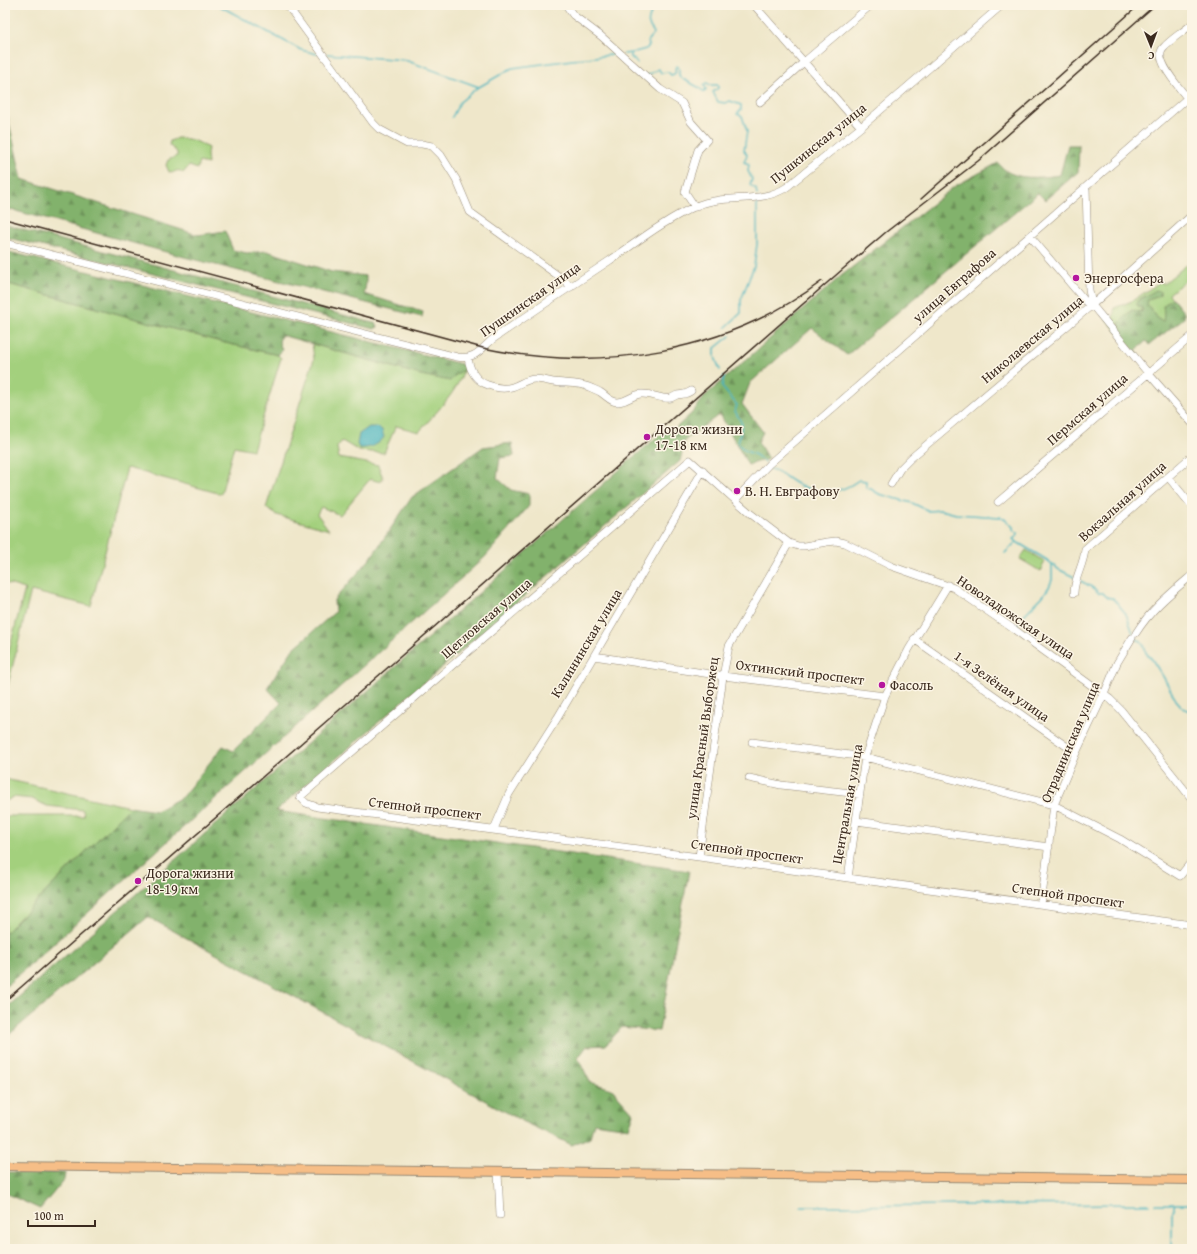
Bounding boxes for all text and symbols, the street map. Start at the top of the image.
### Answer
north arrow [1131,26,1171,66]
text: С [1148,48,1154,64]
street label: Пушкинская улица [766,98,871,188]
street label: улица Евграфова [907,243,1000,328]
street label: Пушкинская улица [476,257,585,341]
place label: Энергосфера [1084,268,1164,288]
marker: Энергосфера [1071,273,1081,283]
street label: Николаевская улица [977,290,1088,388]
street label: Пермская улица [1042,368,1132,450]
place label: Дорога жизни 17-18 км [654,419,743,455]
marker: Дорога жизни 17-18 км [642,432,652,442]
street label: Вокзальная улица [1074,456,1171,546]
place label: В. Н. Евграфову [745,481,840,501]
marker: В. Н. Евграфову [732,486,742,496]
street label: Новоладожская улица [953,570,1079,664]
street label: Щегловская улица [436,573,536,663]
street label: Калининская улица [545,584,627,701]
street label: 1-я Зелёная улица [950,646,1054,727]
street label: Охтинский проспект [735,654,866,690]
street label: улица Красный Выборжец [681,656,723,821]
place label: Фасоль [890,675,934,695]
street label: Отраднинская улица [1035,678,1105,806]
marker: Фасоль [877,680,887,690]
street label: Центральная улица [827,742,867,866]
street label: Степной проспект [368,791,482,825]
street label: Степной проспект [690,833,805,869]
place label: Дорога жизни 18-19 км [145,863,234,899]
marker: Дорога жизни 18-19 км [133,876,143,886]
street label: Степной проспект [1011,877,1126,913]
scale bar [28,1202,95,1228]
text: 100 m [34,1207,64,1224]

